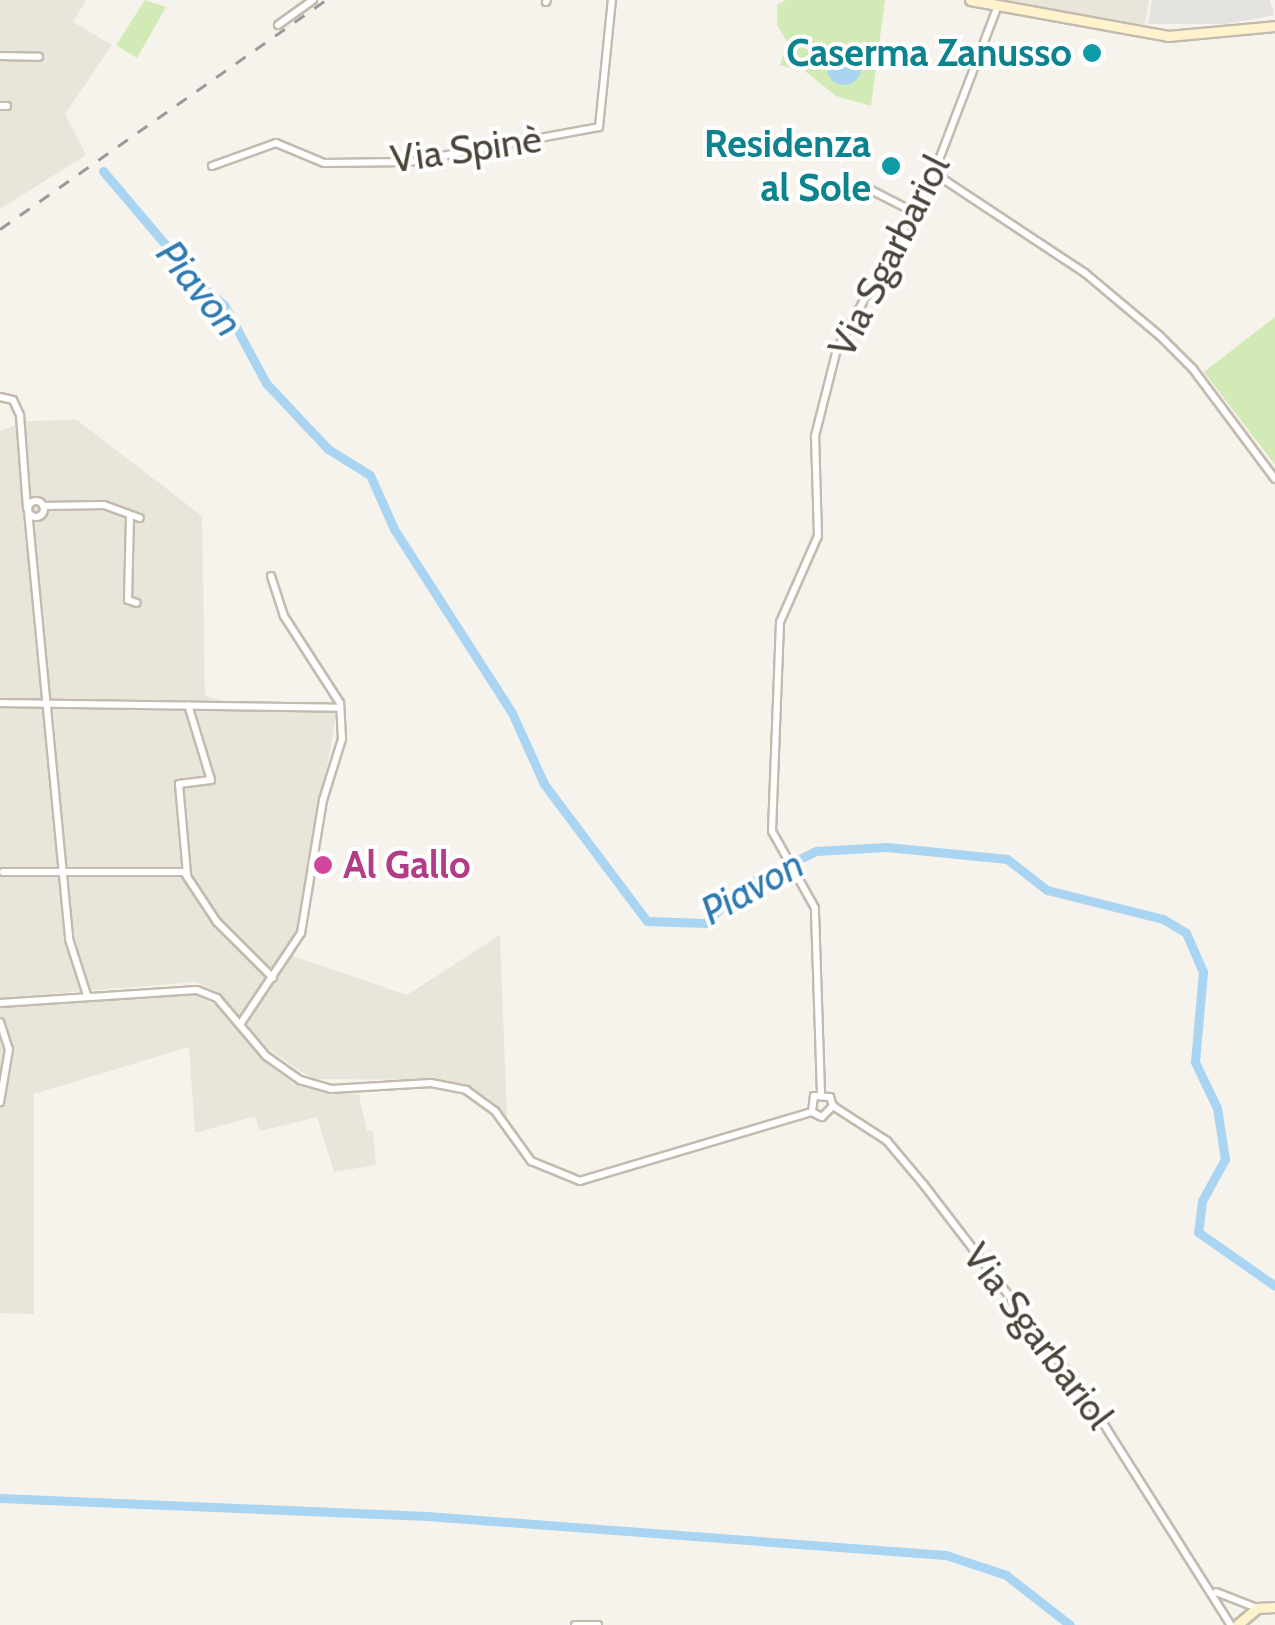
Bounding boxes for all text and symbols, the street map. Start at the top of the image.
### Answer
place label: Caserma Zanusso [786,30,1072,76]
marker: Caserma Zanusso [1081,42,1103,64]
street label: Via Spinè [388,116,544,182]
place label: Residenza al Sole [704,121,871,210]
street label: Via Sgarbariol [819,148,959,364]
marker: Residenza al Sole [880,155,902,177]
water label: Piavon [147,230,253,346]
water label: Piavon [692,839,812,935]
place label: Al Gallo [343,842,471,888]
marker: Al Gallo [312,854,334,876]
street label: Via Sgarbariol [954,1234,1122,1438]

